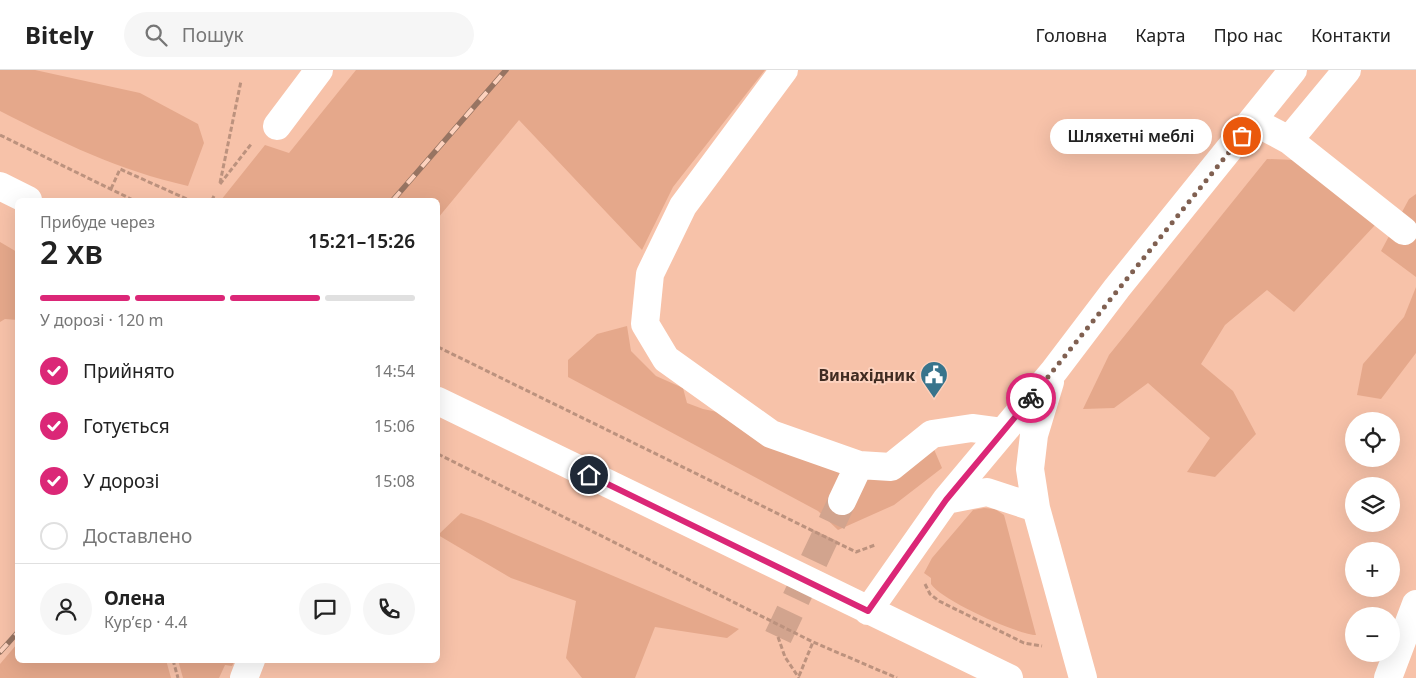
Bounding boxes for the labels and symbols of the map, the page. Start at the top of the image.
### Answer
pin [1221,115,1263,157]
callout: Шляхетні меблі [1050,118,1212,154]
public building icon: Винахідник [919,360,949,399]
place label: Винахідник [818,364,915,386]
courier [1006,373,1056,423]
pin [568,454,610,496]

